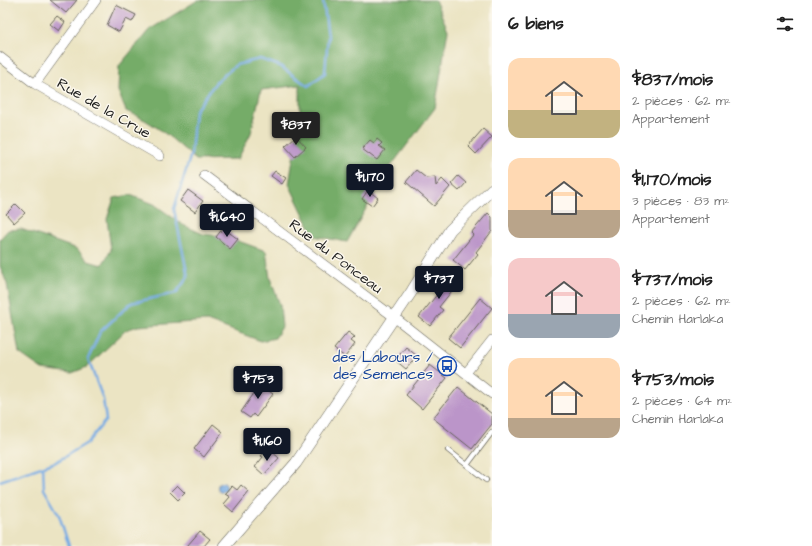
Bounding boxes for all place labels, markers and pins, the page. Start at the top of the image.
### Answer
pin: $837 [272,112,320,146]
pin: $1,170 [337,164,403,198]
pin: $1,640 [194,204,260,238]
pin: $737 [415,266,463,300]
place label: des Labours / des Semences [333,347,433,385]
bus stop icon: des Labours / des Semences [436,355,458,377]
pin: $753 [234,366,282,400]
pin: $1,160 [234,428,300,462]

